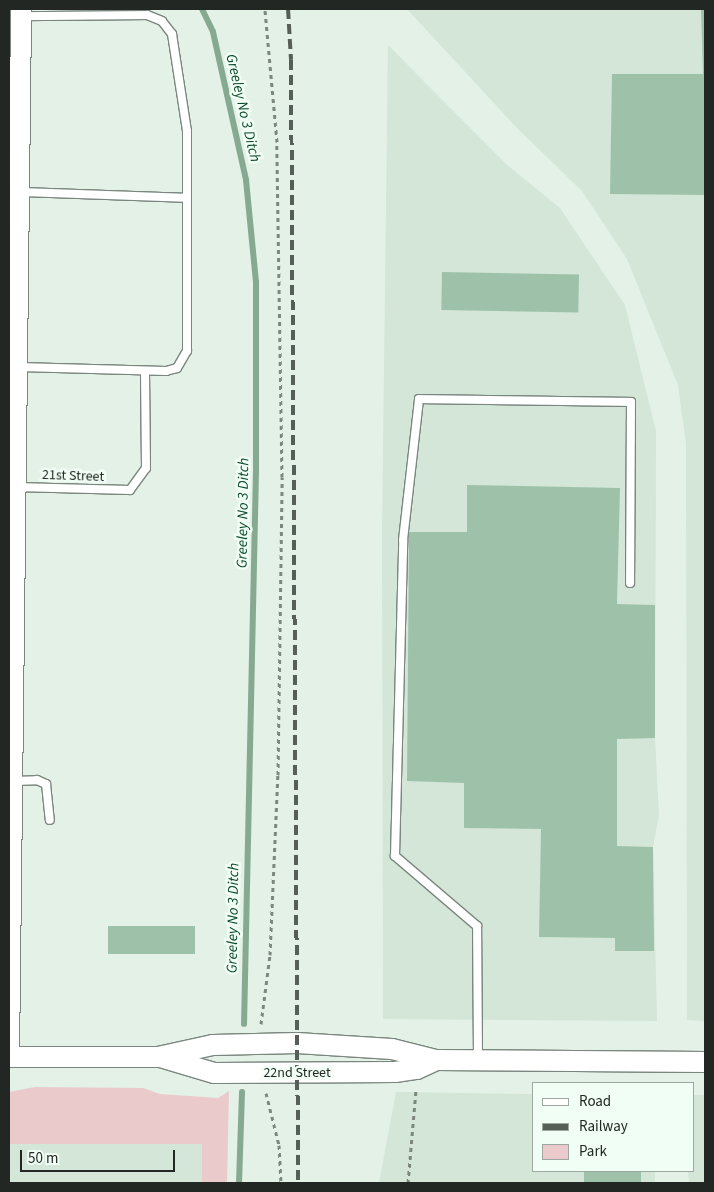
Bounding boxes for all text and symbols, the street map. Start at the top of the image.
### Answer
water label: Greeley No 3 Ditch [222,52,264,164]
water label: Greeley No 3 Ditch [233,458,253,568]
street label: 21st Street [42,467,104,485]
water label: Greeley No 3 Ditch [223,863,243,973]
street label: 22nd Street [263,1065,331,1081]
legend [532,1082,694,1172]
text: Road [579,1091,611,1112]
text: Railway [579,1116,628,1137]
scale bar [22,1140,178,1172]
text: Park [579,1141,607,1162]
text: 50 m [28,1148,58,1169]

